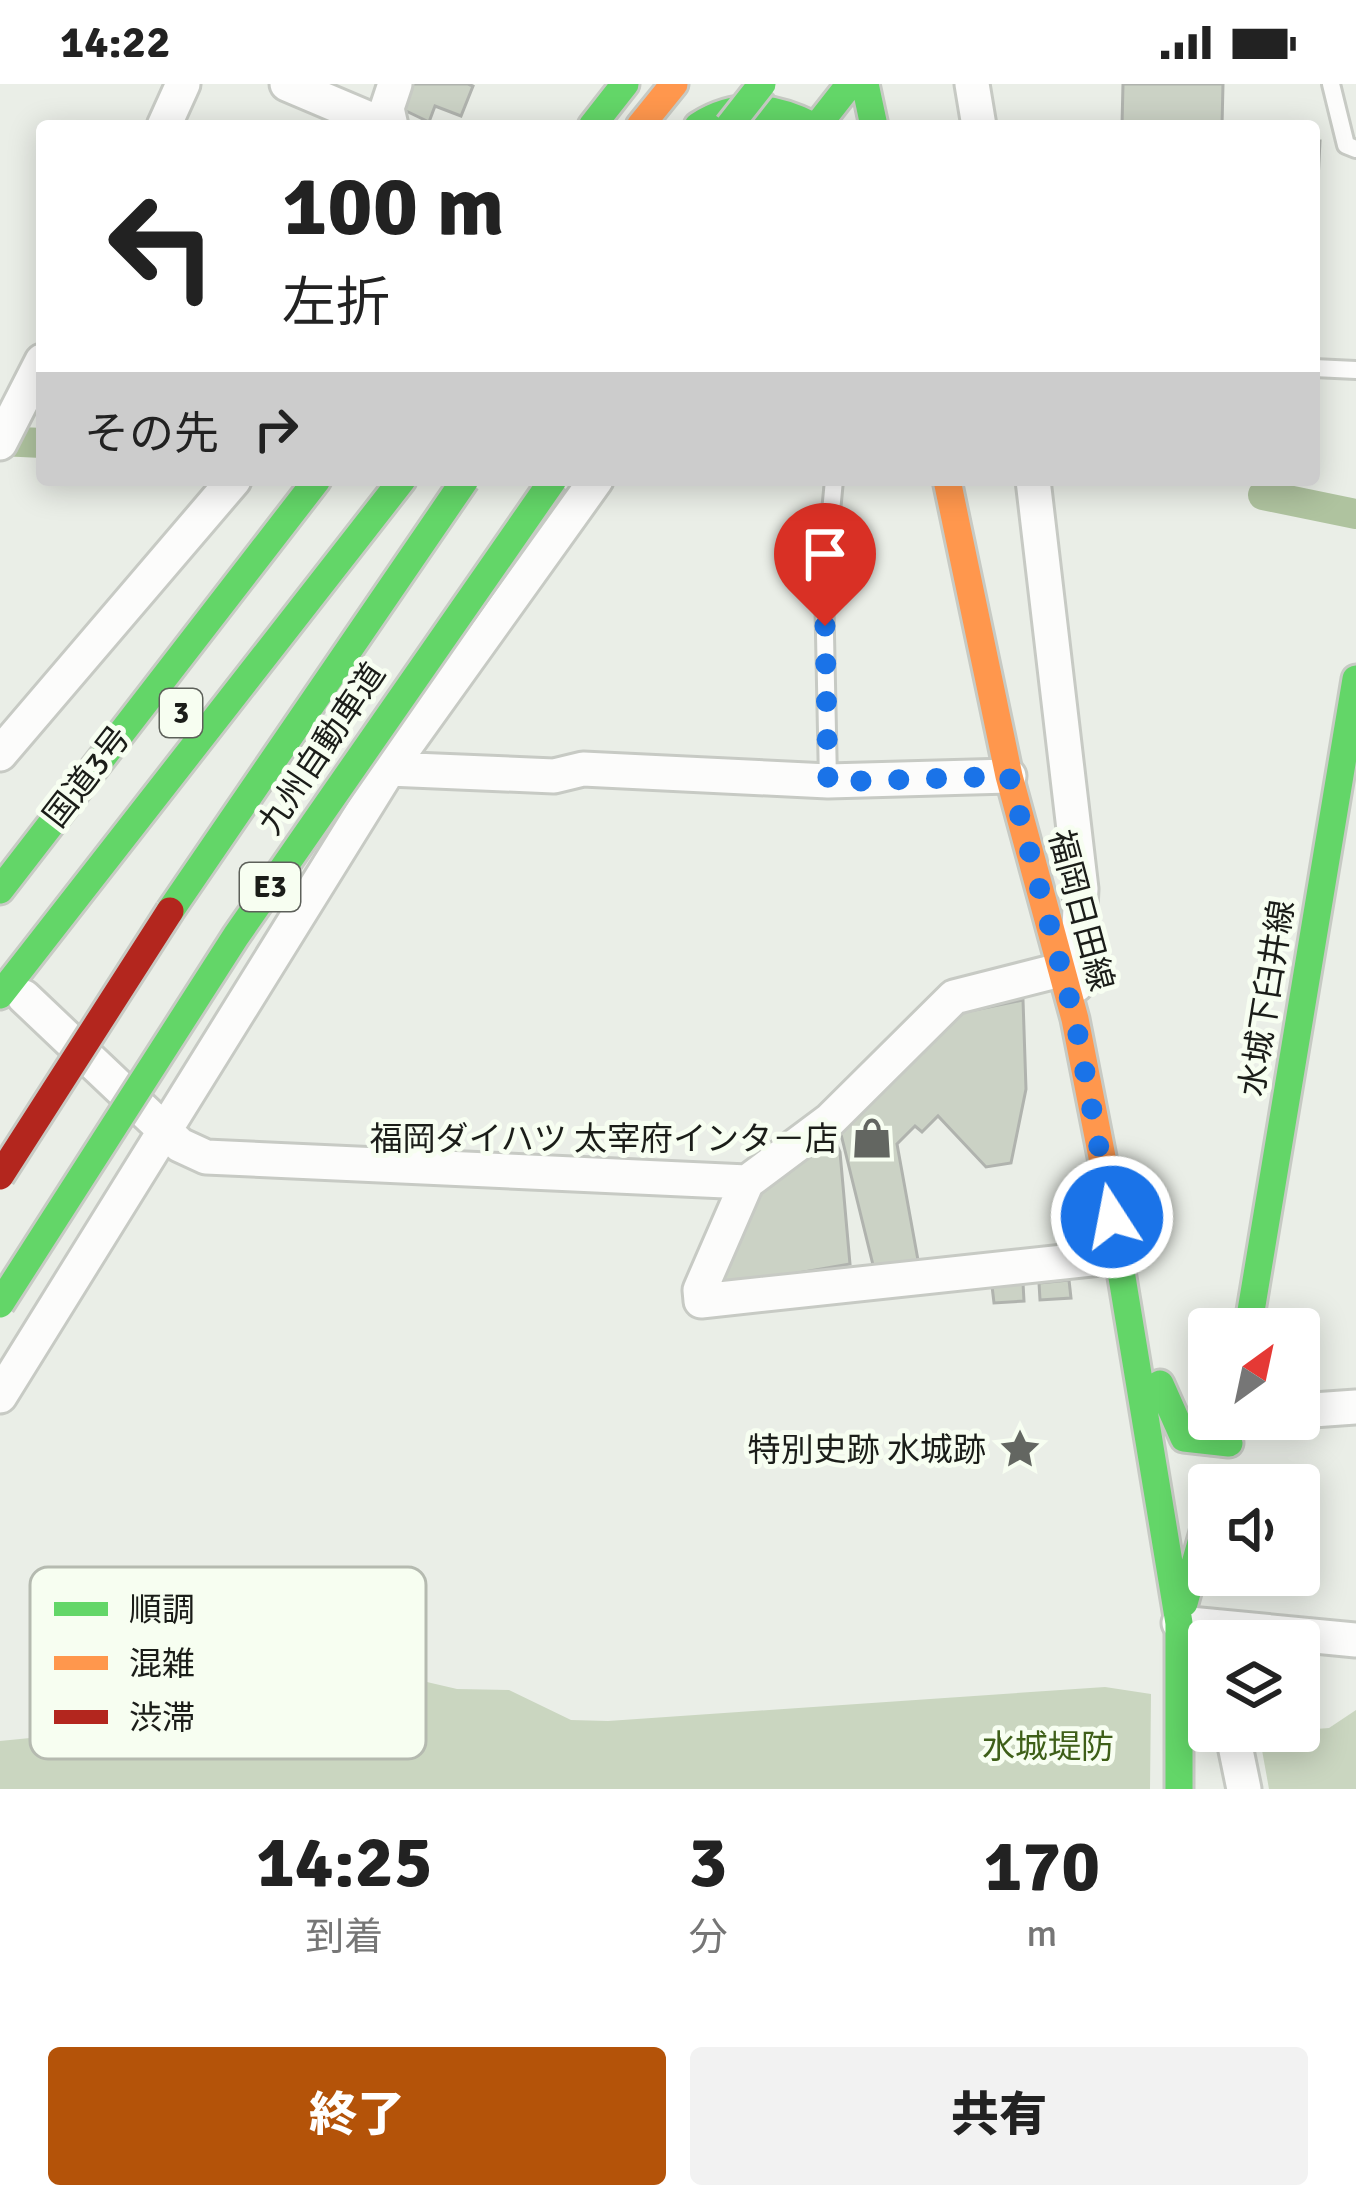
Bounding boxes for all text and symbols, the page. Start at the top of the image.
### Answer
text: 14:22 [60,15,170,70]
text: 100 m [282,155,504,259]
icon: left [84,168,240,324]
text: 左折 [282,270,390,337]
icon: right [243,396,309,462]
text: その先 [84,407,219,462]
pin [774,503,876,626]
icon: arrive [792,521,858,587]
street label: 九州自動車道 [250,655,395,842]
road number: 3 [160,689,202,737]
street label: 国道3号 [35,718,139,836]
street label: 福岡日田線 [1039,825,1122,995]
road number: E3 [240,863,300,911]
street label: 水城下臼井線 [1232,897,1303,1099]
shop icon: 福岡ダイハツ 太宰府インタ－店 [849,1115,895,1161]
place label: 福岡ダイハツ 太宰府インタ－店 [369,1119,838,1160]
position arrow [1049,1154,1175,1280]
north arrow [1188,1308,1320,1440]
map controls [1188,1308,1320,1752]
place icon: 特別史跡 水城跡 [997,1426,1043,1472]
place label: 特別史跡 水城跡 [748,1430,986,1471]
button: sound [1188,1464,1320,1596]
legend [30,1567,426,1759]
text: 順調 [129,1590,195,1631]
button: layers [1188,1620,1320,1752]
text: 混雑 [129,1644,195,1685]
text: 渋滞 [129,1698,195,1739]
park label: 水城堤防 [982,1727,1114,1768]
text: 14:25 [256,1818,433,1907]
text: 3 [689,1818,727,1907]
text: 170 [983,1822,1100,1911]
text: m [1026,1909,1057,1957]
text: 到着 [305,1913,383,1961]
text: 分 [689,1913,728,1961]
button: 終了 [48,2047,666,2185]
button: 共有 [690,2047,1308,2185]

